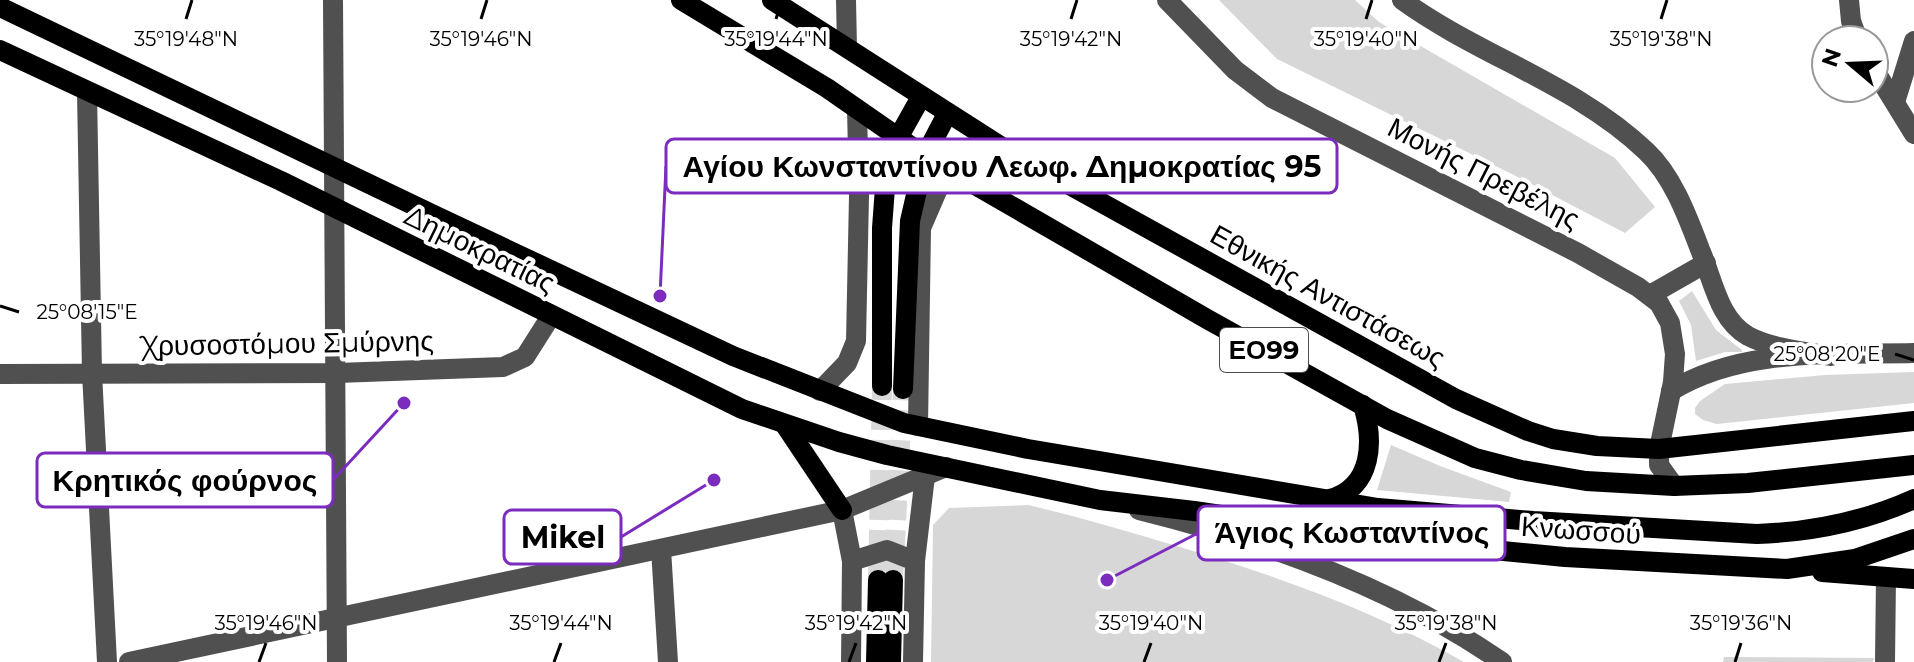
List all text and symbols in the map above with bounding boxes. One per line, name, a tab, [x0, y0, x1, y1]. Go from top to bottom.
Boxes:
north arrow	[1810, 24, 1890, 104]
text: 35°19'48"N	[134, 27, 238, 51]
text: 35°19'46"N	[429, 27, 533, 51]
text: 35°19'44"N	[724, 27, 828, 51]
text: 35°19'42"N	[1020, 27, 1122, 51]
text: 35°19'40"N	[1314, 27, 1418, 51]
text: 35°19'38"N	[1609, 27, 1713, 51]
text: N	[1816, 45, 1847, 70]
street label: Μονής Πρεβέλης	[1382, 110, 1586, 236]
callout: Αγίου Κωνσταντίνου Λεωφ. Δημοκρατίας 95	[666, 139, 1337, 193]
text: Αγίου Κωνσταντίνου Λεωφ. Δημοκρατίας 95	[683, 148, 1322, 185]
street label: Δημοκρατίας	[399, 198, 561, 300]
street label: Εθνικής Αντιστάσεως	[1204, 217, 1452, 375]
text: 25°08'15"E	[36, 300, 138, 324]
street label: Χρυσοστόμου Σμύρνης	[138, 323, 434, 363]
road number: ΕΟ99	[1220, 328, 1308, 372]
text: 25°08'20"E	[1774, 342, 1880, 366]
callout: Κρητικός φούρνος	[37, 453, 333, 507]
text: Κρητικός φούρνος	[53, 462, 317, 499]
callout: Άγιος Κωσταντίνος	[1198, 506, 1505, 560]
street label: Κνωσσού	[1520, 509, 1642, 551]
callout: Mikel	[504, 510, 621, 564]
text: Άγιος Κωσταντίνος	[1215, 514, 1489, 551]
text: Mikel	[521, 519, 605, 556]
text: 35°19'46"N	[214, 611, 318, 635]
text: 35°19'44"N	[509, 611, 613, 635]
text: 35°19'42"N	[805, 611, 907, 635]
text: 35°19'40"N	[1099, 611, 1203, 635]
text: 35°19'38"N	[1394, 611, 1498, 635]
text: 35°19'36"N	[1690, 611, 1792, 635]

